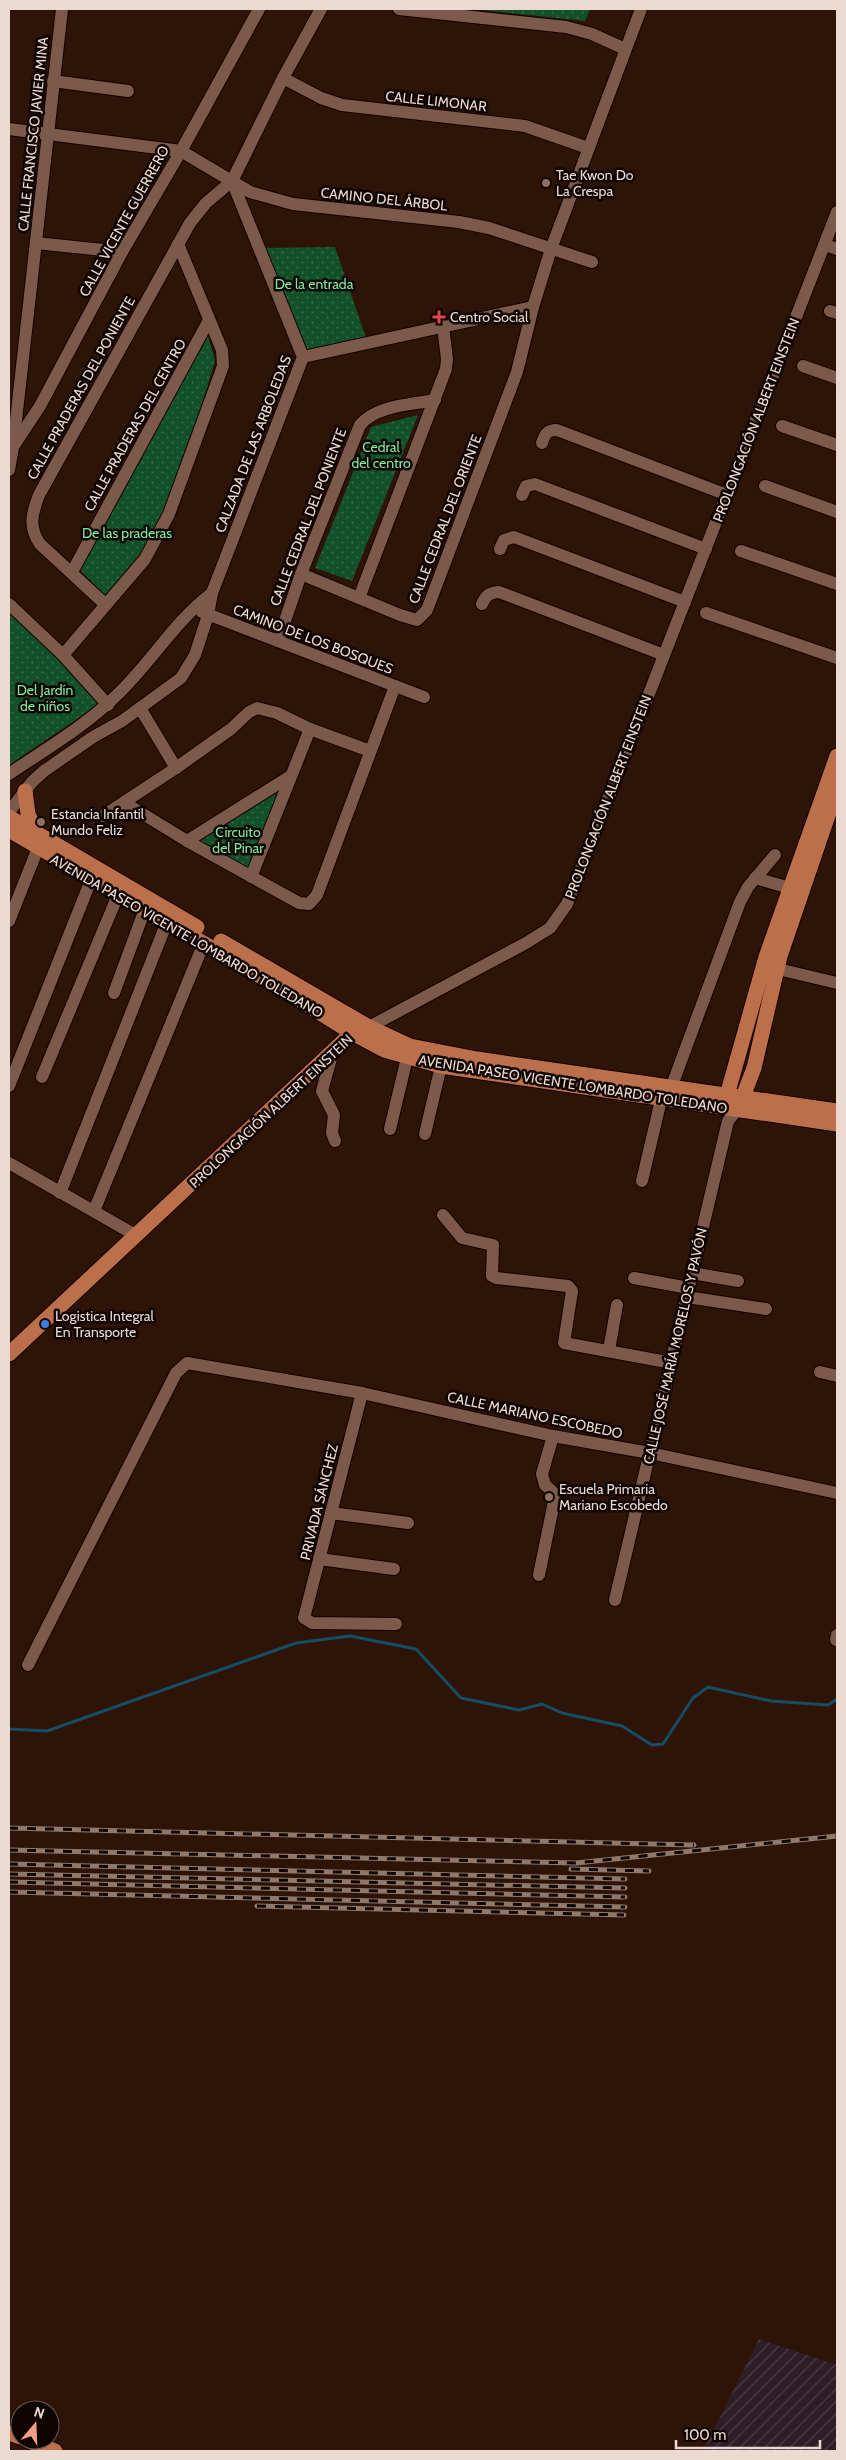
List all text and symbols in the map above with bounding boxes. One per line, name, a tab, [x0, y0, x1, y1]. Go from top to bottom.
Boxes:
street label: CALLE FRANCISCO JAVIER MINA	[14, 35, 52, 232]
street label: CALLE LIMONAR	[384, 87, 488, 115]
street label: CALLE VICENTE GUERRERO	[75, 142, 173, 300]
place label: Tae Kwon Do La Crespa	[556, 166, 634, 200]
marker: Tae Kwon Do La Crespa	[540, 177, 552, 189]
street label: CAMINO DEL ÁRBOL	[320, 183, 448, 215]
park label: De la entrada	[275, 275, 354, 293]
street label: CALLE PRADERAS DEL PONIENTE	[23, 293, 139, 483]
place label: Centro Social	[450, 308, 529, 326]
marker: Centro Social	[432, 310, 446, 324]
street label: PROLONGACIÓN ALBERT EINSTEIN	[709, 315, 803, 525]
street label: CALLE PRADERAS DEL CENTRO	[80, 335, 190, 514]
street label: CALZADA DE LAS ARBOLEDAS	[211, 353, 295, 535]
street label: CALLE CEDRAL DEL PONIENTE	[266, 425, 350, 609]
street label: CALLE CEDRAL DEL ORIENTE	[404, 432, 486, 606]
park label: Cedral del centro	[351, 438, 411, 472]
park label: De las praderas	[82, 524, 172, 542]
street label: CAMINO DE LOS BOSQUES	[230, 600, 396, 678]
park label: Del Jardín de niños	[17, 681, 74, 715]
street label: PROLONGACIÓN ALBERT EINSTEIN	[561, 692, 655, 902]
place label: Estancia Infantil Mundo Feliz	[51, 805, 145, 839]
marker: Estancia Infantil Mundo Feliz	[35, 816, 47, 828]
park label: Circuito del Pinar	[212, 823, 264, 857]
street label: AVENIDA PASEO VICENTE LOMBARDO TOLEDANO	[47, 850, 327, 1022]
street label: PROLONGACIÓN ALBERT EINSTEIN	[185, 1030, 357, 1192]
street label: AVENIDA PASEO VICENTE LOMBARDO TOLEDANO	[417, 1051, 729, 1117]
street label: CALLE JOSÉ MARÍA MORELOS Y PAVÓN	[639, 1226, 711, 1466]
place label: Logistica Integral En Transporte	[55, 1307, 154, 1341]
marker: Logistica Integral En Transporte	[39, 1318, 51, 1330]
street label: CALLE MARIANO ESCOBEDO	[446, 1388, 625, 1442]
street label: PRIVADA SÁNCHEZ	[296, 1442, 342, 1562]
place label: Escuela Primaria Mariano Escobedo	[559, 1480, 668, 1514]
marker: Escuela Primaria Mariano Escobedo	[543, 1491, 555, 1503]
north arrow	[10, 2400, 60, 2450]
text: N	[32, 2403, 47, 2423]
scale bar	[676, 2418, 820, 2450]
text: 100 m	[684, 2426, 726, 2444]

